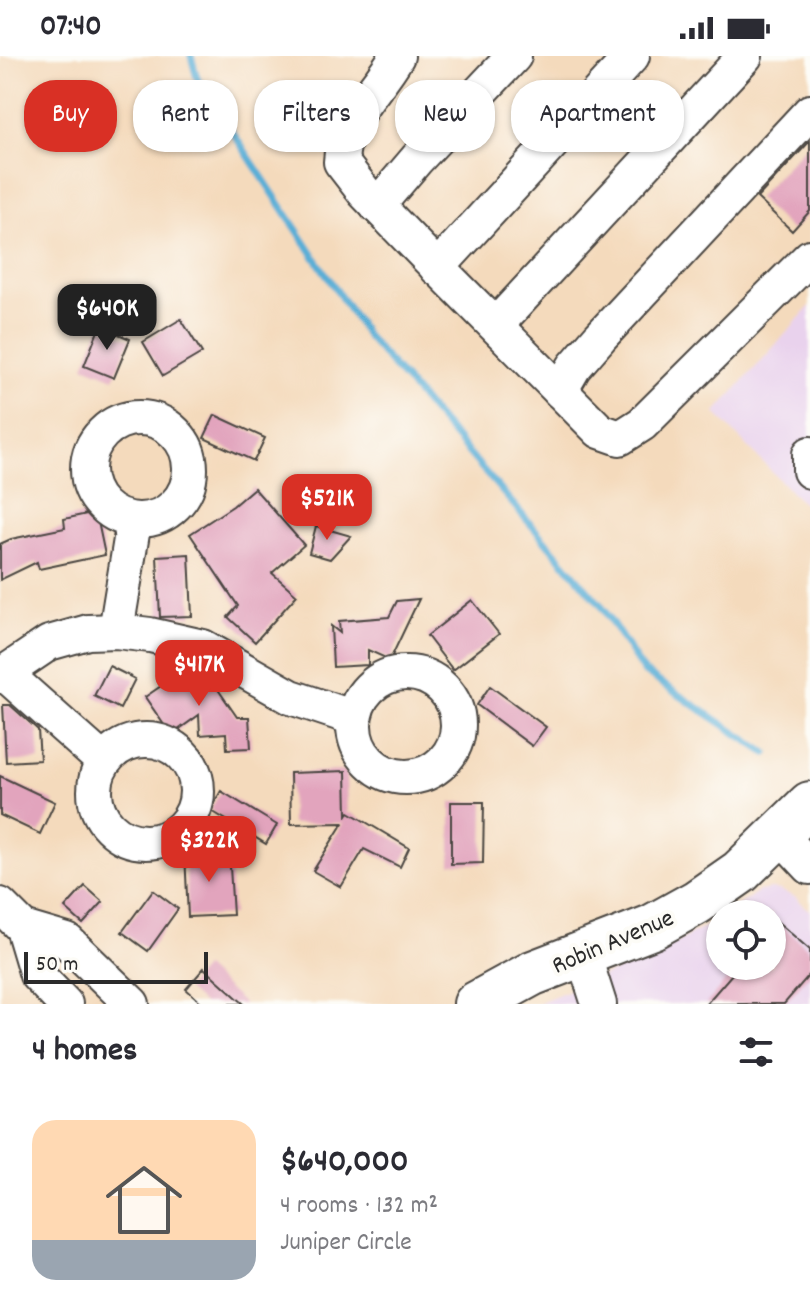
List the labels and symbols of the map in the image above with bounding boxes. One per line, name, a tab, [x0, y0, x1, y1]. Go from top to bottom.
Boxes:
pin: $640K	[51, 284, 163, 352]
pin: $521K	[271, 474, 383, 542]
pin: $417K	[143, 640, 255, 708]
pin: $322K	[153, 816, 265, 884]
street label: Robin Avenue	[547, 901, 680, 986]
scale bar	[24, 948, 208, 984]

